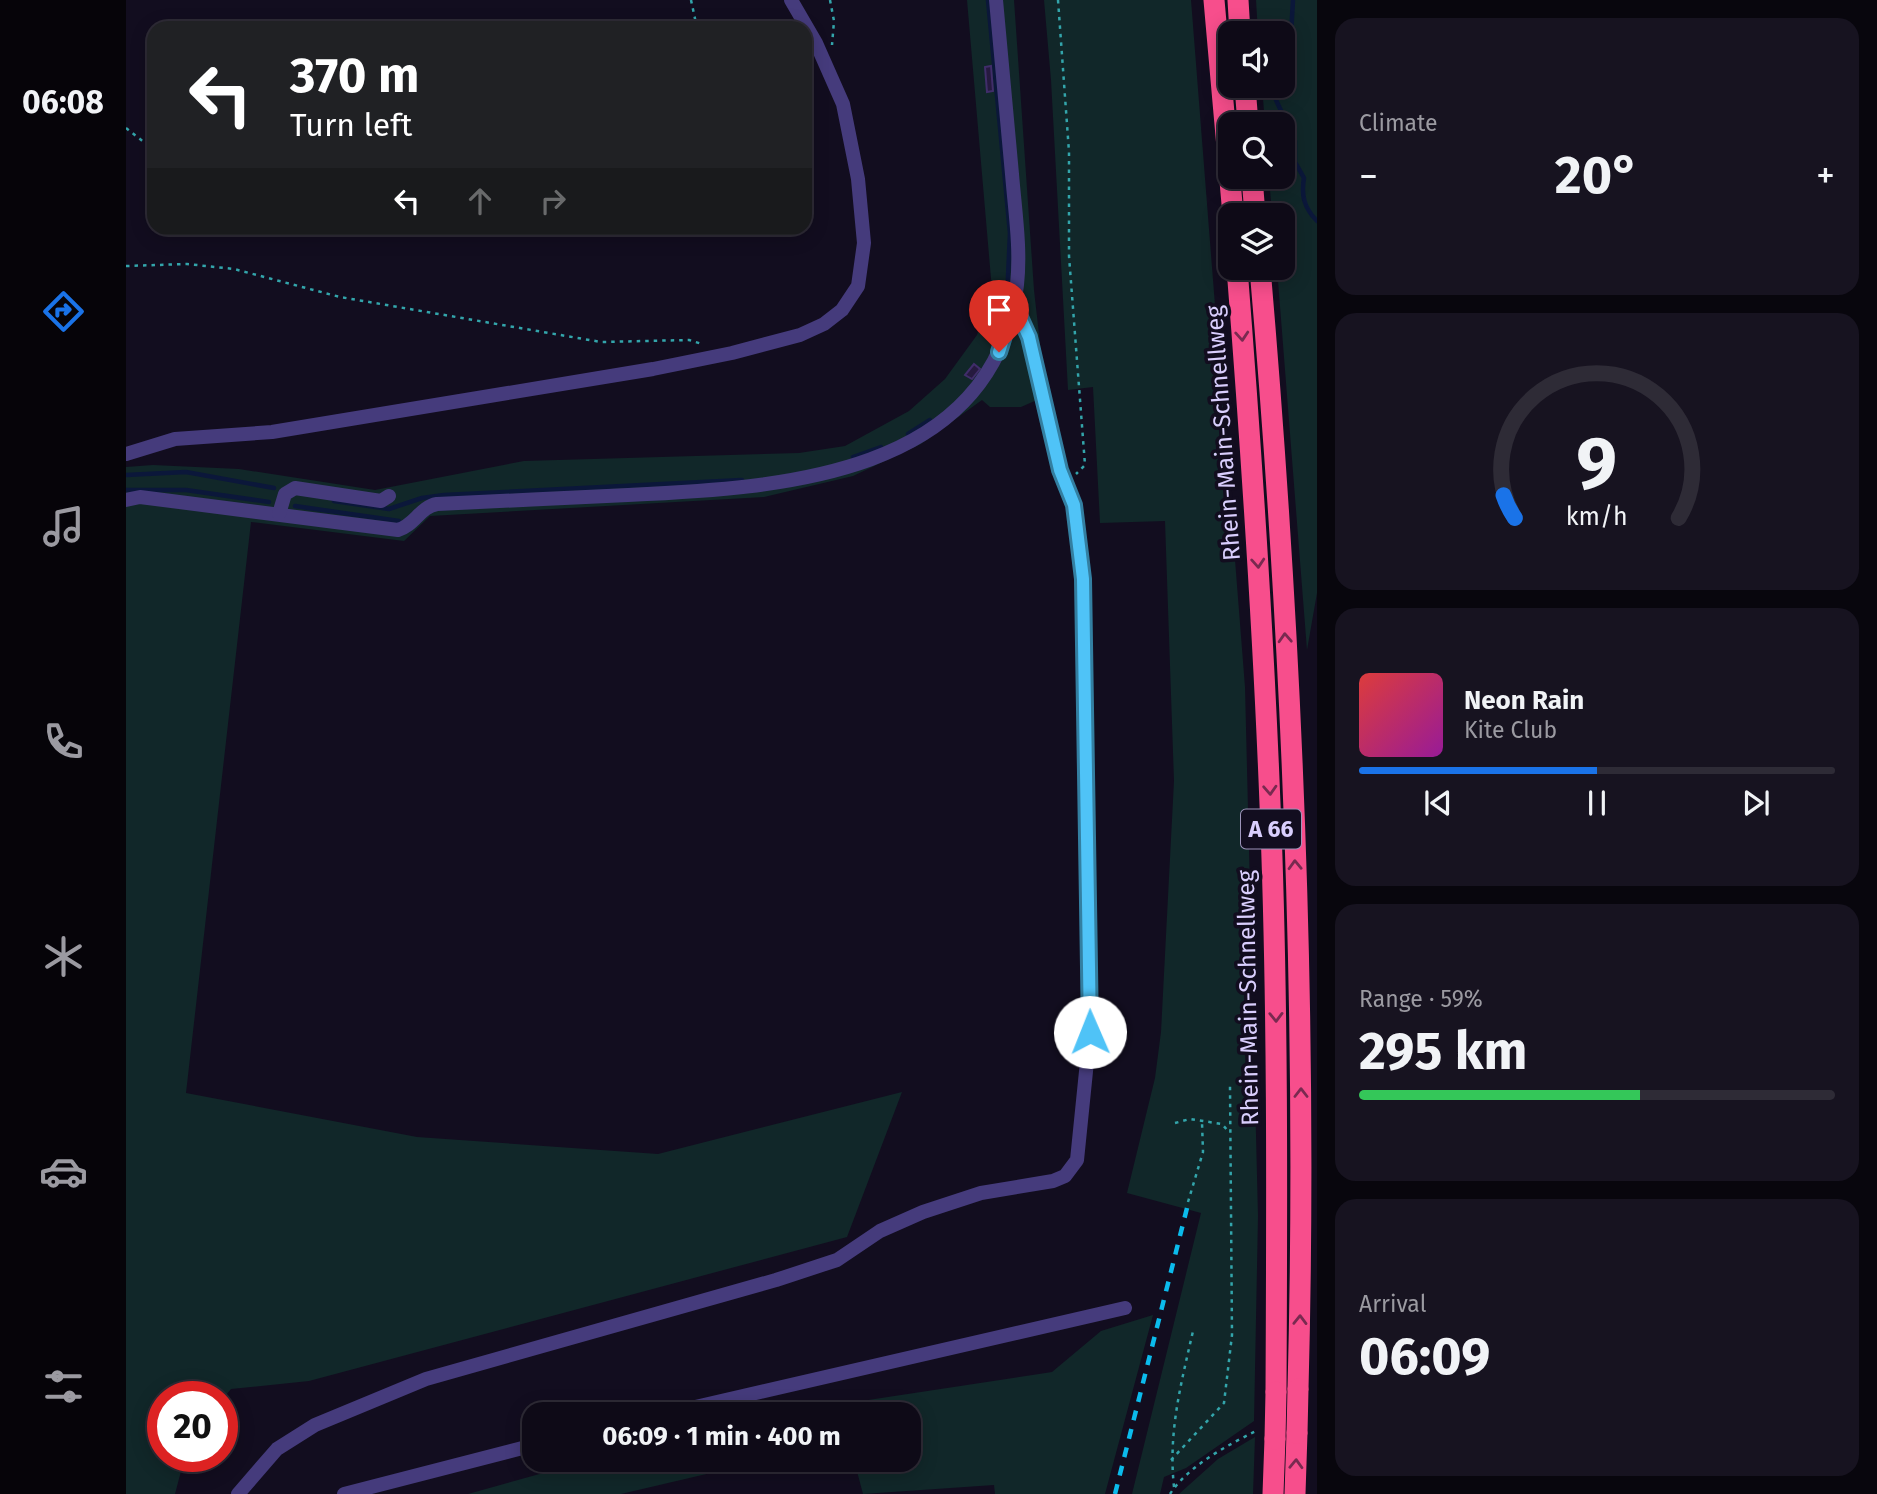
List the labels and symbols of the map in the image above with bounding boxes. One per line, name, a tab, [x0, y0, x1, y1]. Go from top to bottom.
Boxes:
pin	[969, 280, 1029, 352]
street label: Rhein-Main-Schnellweg	[1200, 304, 1246, 562]
one-way arrow	[1234, 331, 1249, 342]
one-way arrow	[1251, 557, 1266, 568]
one-way arrow	[1278, 632, 1293, 643]
one-way arrow	[1262, 785, 1277, 796]
road number: A 66	[1241, 810, 1301, 848]
one-way arrow	[1287, 860, 1302, 871]
street label: Rhein-Main-Schnellweg	[1232, 869, 1264, 1126]
position arrow	[1053, 995, 1127, 1069]
one-way arrow	[1268, 1012, 1283, 1023]
one-way arrow	[1293, 1087, 1309, 1098]
one-way arrow	[1292, 1315, 1308, 1325]
speed limit sign: 20	[147, 1381, 238, 1472]
one-way arrow	[1289, 1458, 1304, 1469]

